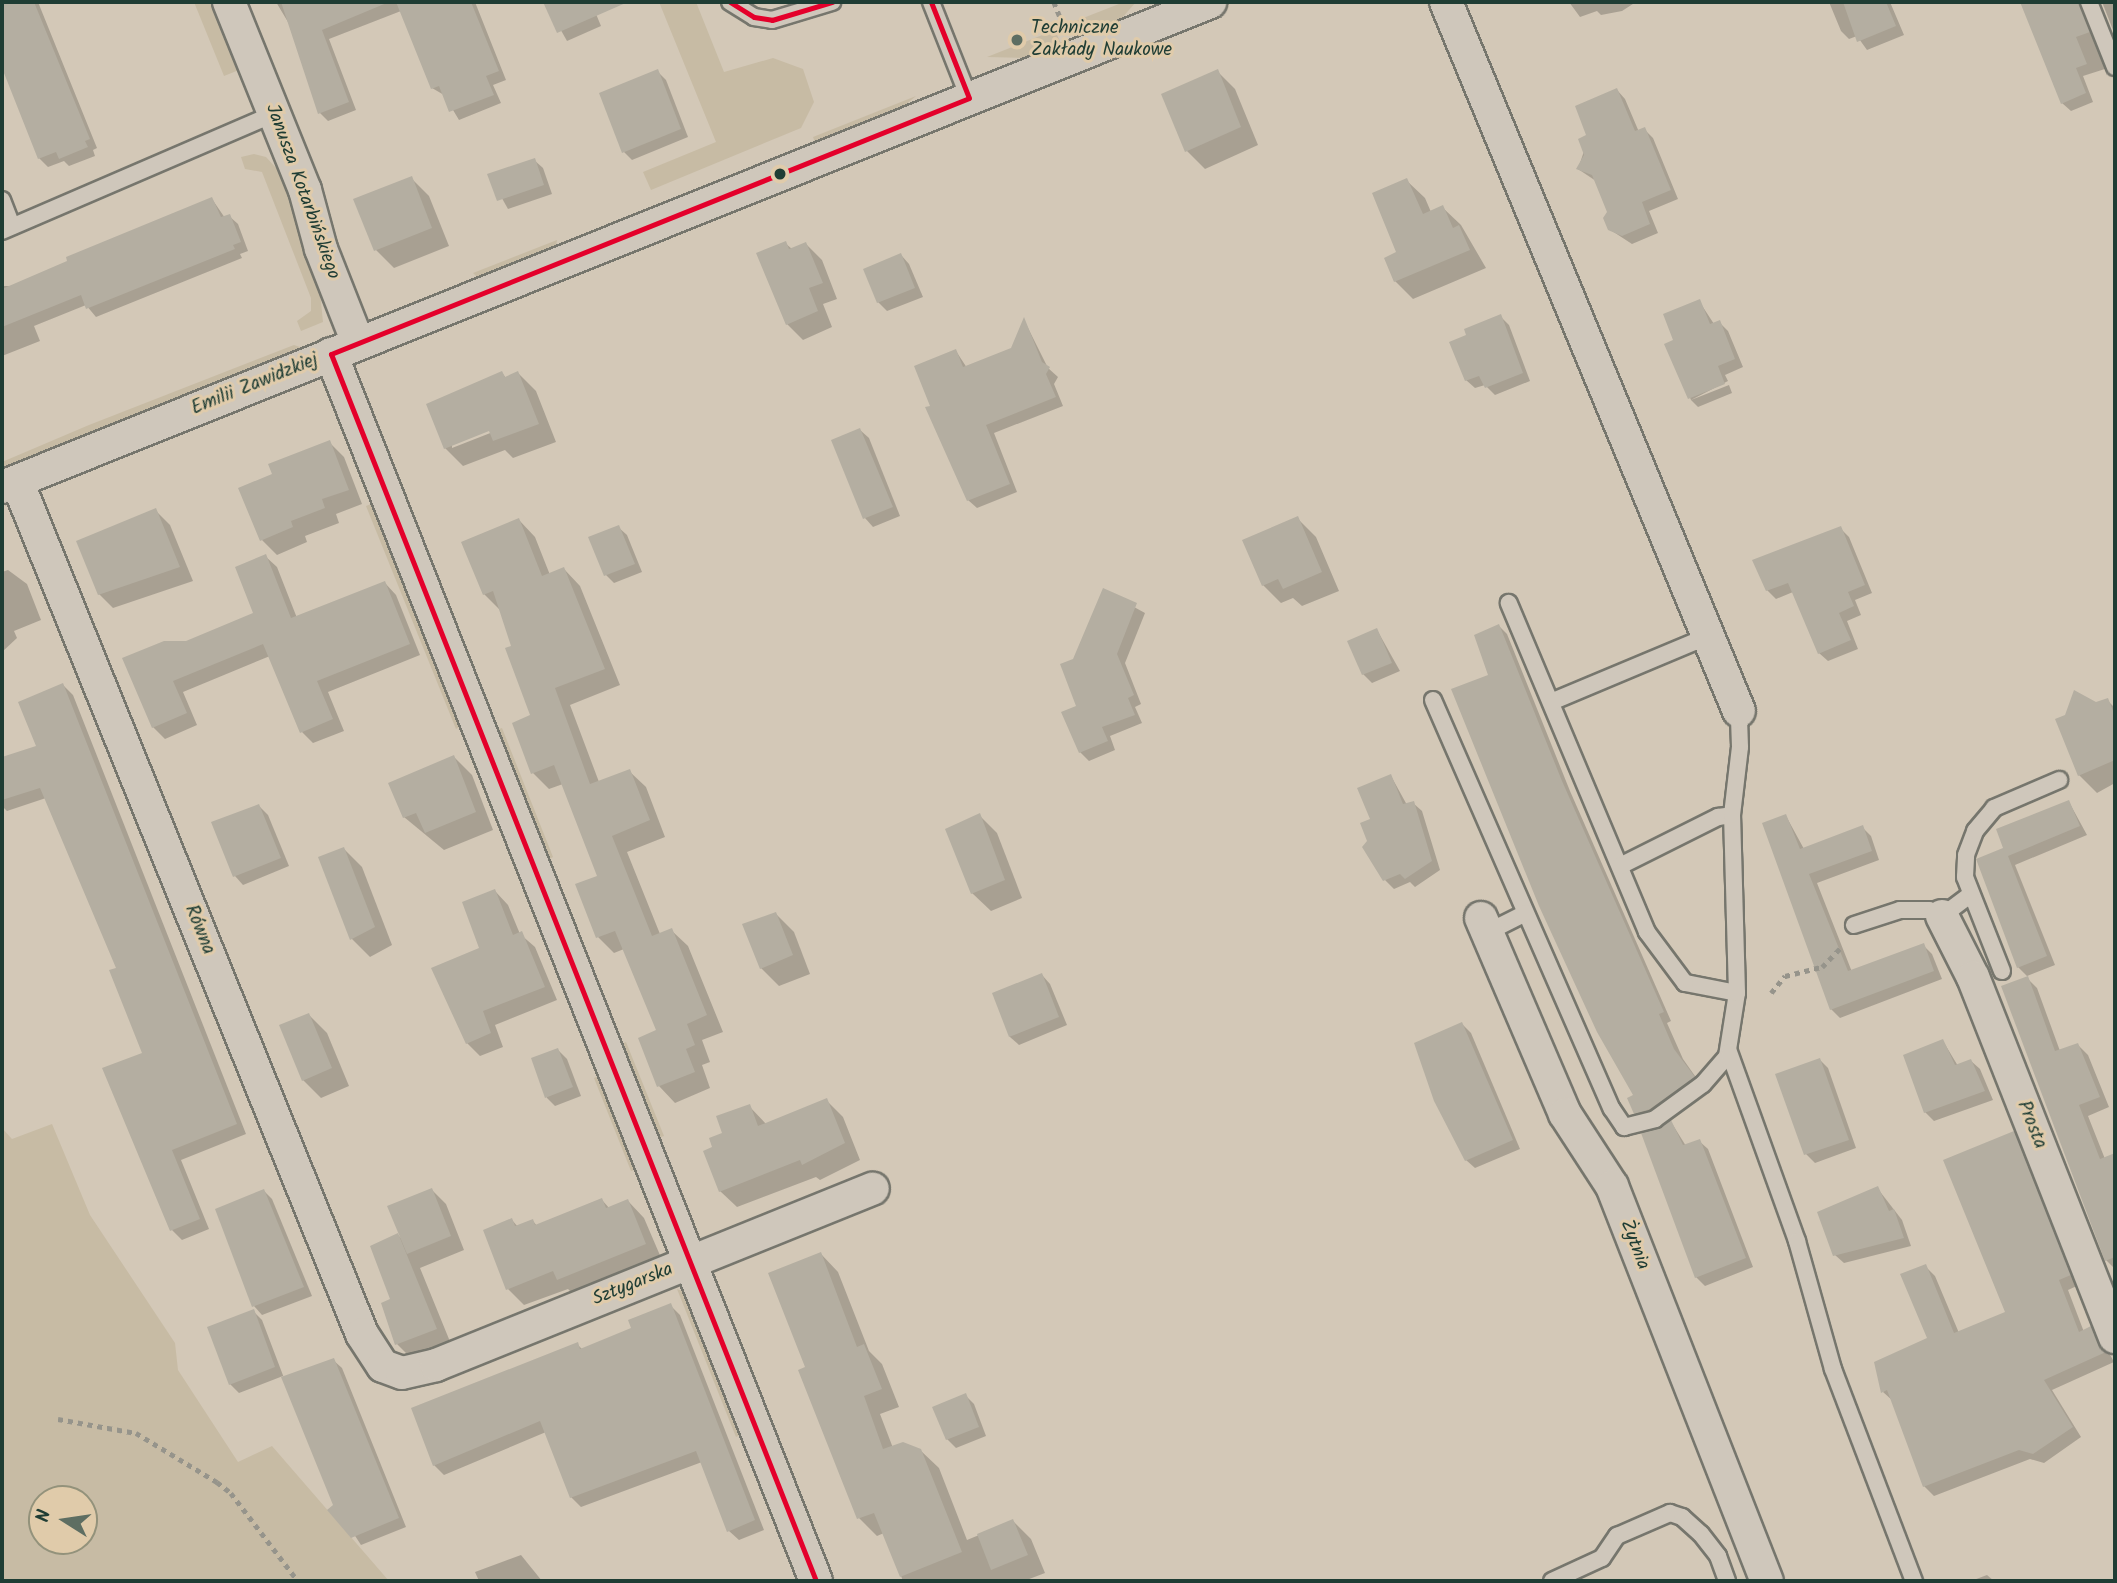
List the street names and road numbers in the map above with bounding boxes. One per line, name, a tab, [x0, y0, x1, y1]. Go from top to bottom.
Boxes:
street label: Janusza Kotarbińskiego	[260, 101, 344, 283]
street label: Emilii Zawidzkiej	[188, 349, 322, 421]
street label: Równa	[179, 902, 219, 958]
street label: Prosta	[2011, 1098, 2051, 1152]
street label: Żytnia	[1614, 1217, 1654, 1273]
street label: Sztygarska	[589, 1259, 677, 1311]

